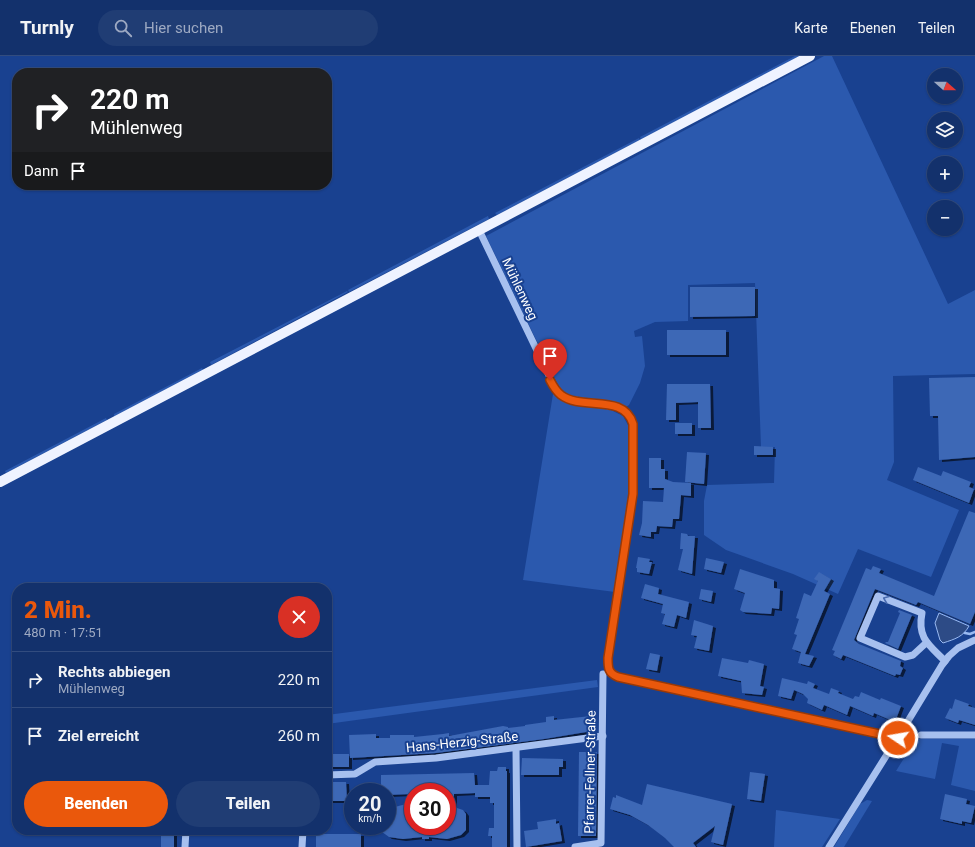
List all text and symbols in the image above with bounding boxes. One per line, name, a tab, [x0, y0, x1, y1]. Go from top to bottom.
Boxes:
search box	[98, 10, 378, 46]
text: Turnly	[20, 16, 74, 39]
icon: search	[112, 17, 134, 39]
text: Hier suchen	[144, 19, 223, 37]
text: Karte	[794, 20, 828, 36]
text: Ebenen	[850, 20, 896, 36]
text: Teilen	[918, 20, 955, 36]
north arrow	[927, 68, 963, 104]
map controls	[927, 68, 963, 236]
text: 220 m	[90, 83, 169, 116]
icon: right	[24, 84, 76, 136]
button: layers	[927, 112, 963, 148]
text: Mühlenweg	[90, 117, 183, 138]
button: +	[927, 156, 963, 192]
icon: arrive	[67, 160, 89, 182]
text: Dann	[24, 162, 59, 180]
button: −	[927, 200, 963, 236]
street label: Mühlenweg	[499, 256, 541, 322]
pin	[533, 339, 567, 380]
icon: arrive	[539, 345, 561, 367]
one-way arrow	[882, 595, 889, 603]
text: 2 Min.	[24, 596, 92, 624]
button: close	[278, 596, 320, 638]
text: 480 m · 17:51	[24, 625, 103, 640]
text: Rechts abbiegen	[58, 663, 171, 681]
icon: right	[24, 669, 46, 691]
text: 220 m	[278, 671, 320, 689]
text: Mühlenweg	[58, 681, 125, 696]
street label: Pfarrer-Fellner-Straße	[581, 710, 599, 834]
position arrow	[877, 717, 919, 759]
icon: arrive	[24, 725, 46, 747]
text: Ziel erreicht	[58, 727, 139, 745]
text: 260 m	[278, 727, 320, 745]
street label: Hans-Herzig-Straße	[405, 729, 519, 755]
button: Beenden	[24, 781, 168, 827]
button: Teilen	[176, 781, 320, 827]
speed limit sign: 30	[404, 783, 456, 835]
text: 20	[359, 792, 381, 816]
text: km/h	[358, 813, 382, 824]

